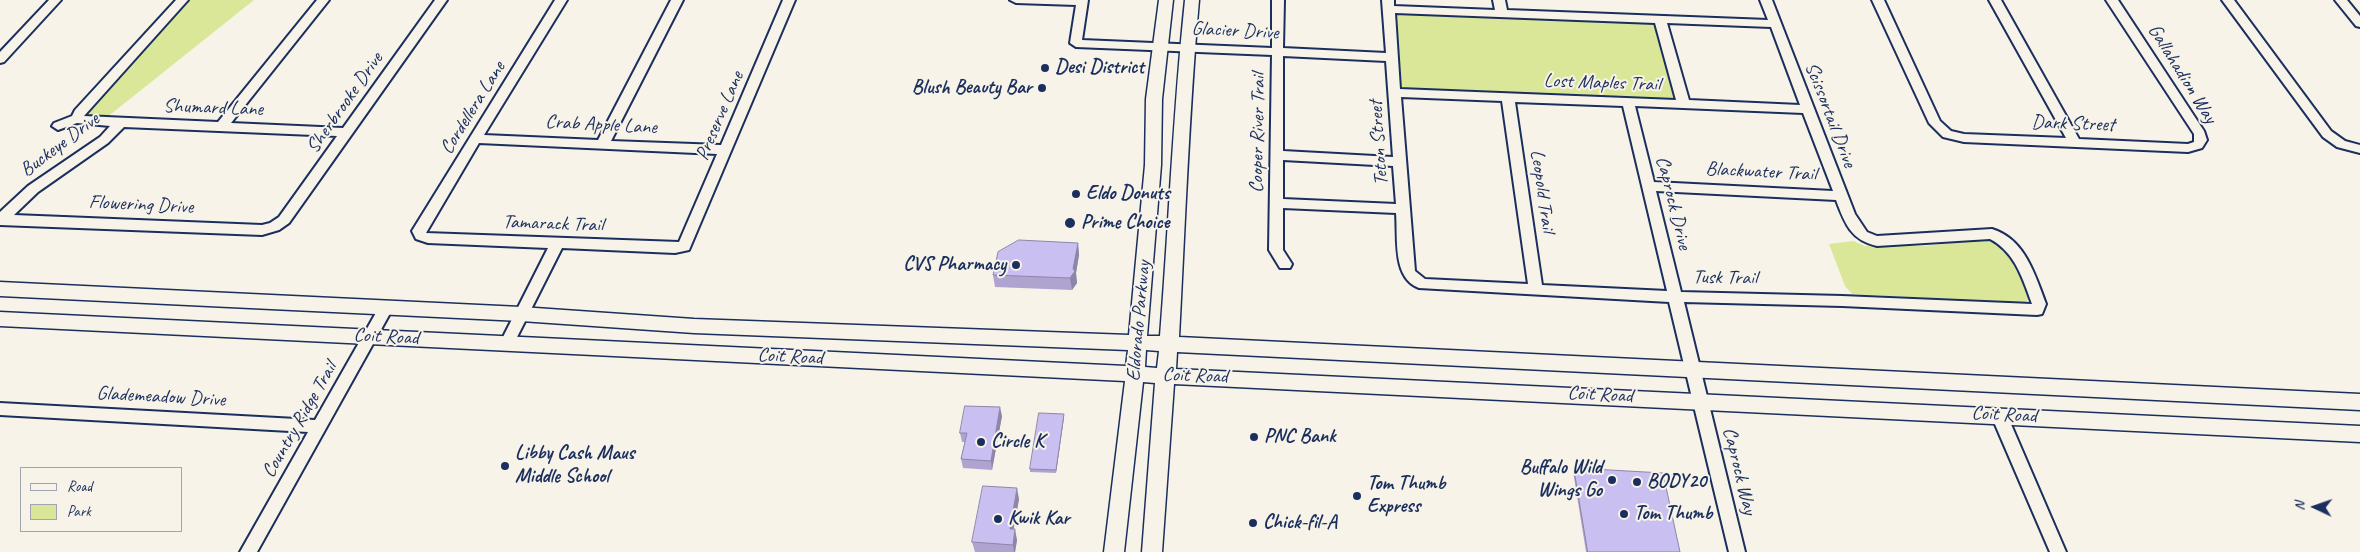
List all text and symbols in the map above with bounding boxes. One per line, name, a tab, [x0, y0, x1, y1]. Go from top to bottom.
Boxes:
street label: Glacier Drive	[1191, 17, 1279, 45]
street label: Gallahadion Way	[2142, 20, 2222, 128]
street label: Sherbrooke Drive	[301, 48, 389, 158]
place label: Desi District	[1055, 56, 1144, 80]
street label: Cordellera Lane	[435, 57, 511, 159]
street label: Scissortail Drive	[1799, 59, 1861, 171]
marker: Desi District	[1039, 62, 1051, 74]
street label: Preserve Lane	[691, 68, 749, 164]
street label: Lost Maples Trail	[1543, 69, 1661, 97]
street label: Cooper River Trail	[1245, 73, 1271, 193]
place label: Blush Beauty Bar	[912, 76, 1032, 100]
marker: Blush Beauty Bar	[1036, 82, 1048, 94]
street label: Shumard Lane	[163, 94, 263, 122]
street label: Teton Street	[1364, 100, 1394, 186]
street label: Buckeye Drive	[16, 107, 104, 183]
street label: Crab Apple Lane	[545, 110, 657, 140]
street label: Dark Street	[2031, 111, 2115, 137]
street label: Leopold Trail	[1524, 148, 1560, 234]
street label: Caprock Drive	[1650, 154, 1696, 252]
street label: Blackwater Trail	[1705, 157, 1817, 187]
place label: Eldo Donuts	[1086, 182, 1170, 206]
marker: Eldo Donuts	[1070, 188, 1082, 200]
street label: Flowering Drive	[88, 190, 194, 220]
street label: Tamarack Trail	[502, 210, 604, 238]
place label: Prime Choice	[1081, 211, 1169, 235]
marker: Prime Choice	[1063, 216, 1077, 230]
place label: CVS Pharmacy	[903, 253, 1006, 277]
marker: CVS Pharmacy	[1010, 259, 1022, 271]
street label: Eldorado Parkway	[1122, 260, 1156, 382]
street label: Tusk Trail	[1693, 265, 1757, 291]
street label: Coit Road	[353, 323, 419, 351]
street label: Coit Road	[757, 343, 823, 371]
street label: Country Ridge Trail	[257, 358, 343, 482]
street label: Coit Road	[1162, 363, 1228, 389]
street label: Coit Road	[1567, 381, 1633, 409]
street label: Glademeadow Drive	[96, 382, 226, 412]
street label: Coit Road	[1971, 401, 2037, 429]
place label: PNC Bank	[1264, 425, 1336, 449]
street label: Caprock Way	[1717, 425, 1761, 517]
place label: Circle K	[991, 430, 1044, 454]
marker: PNC Bank	[1248, 431, 1260, 443]
marker: Circle K	[975, 436, 987, 448]
place label: Libby Cash Maus Middle School	[515, 442, 635, 489]
place label: Buffalo Wild Wings Go	[1520, 456, 1602, 503]
marker: Libby Cash Maus Middle School	[499, 460, 511, 472]
legend	[20, 467, 182, 532]
place label: BODY20	[1647, 470, 1706, 494]
place label: Tom Thumb Express	[1367, 472, 1445, 519]
marker: Buffalo Wild Wings Go	[1606, 474, 1618, 486]
marker: BODY20	[1631, 476, 1643, 488]
text: Road	[67, 477, 92, 496]
north arrow	[2290, 482, 2340, 532]
marker: Tom Thumb Express	[1351, 490, 1363, 502]
text: N	[2291, 501, 2308, 511]
text: Park	[67, 502, 91, 521]
place label: Tom Thumb	[1634, 502, 1712, 526]
place label: Kwik Kar	[1008, 507, 1070, 531]
marker: Tom Thumb	[1618, 508, 1630, 520]
place label: Chick-fil-A	[1263, 511, 1337, 535]
marker: Kwik Kar	[992, 513, 1004, 525]
marker: Chick-fil-A	[1247, 517, 1259, 529]

